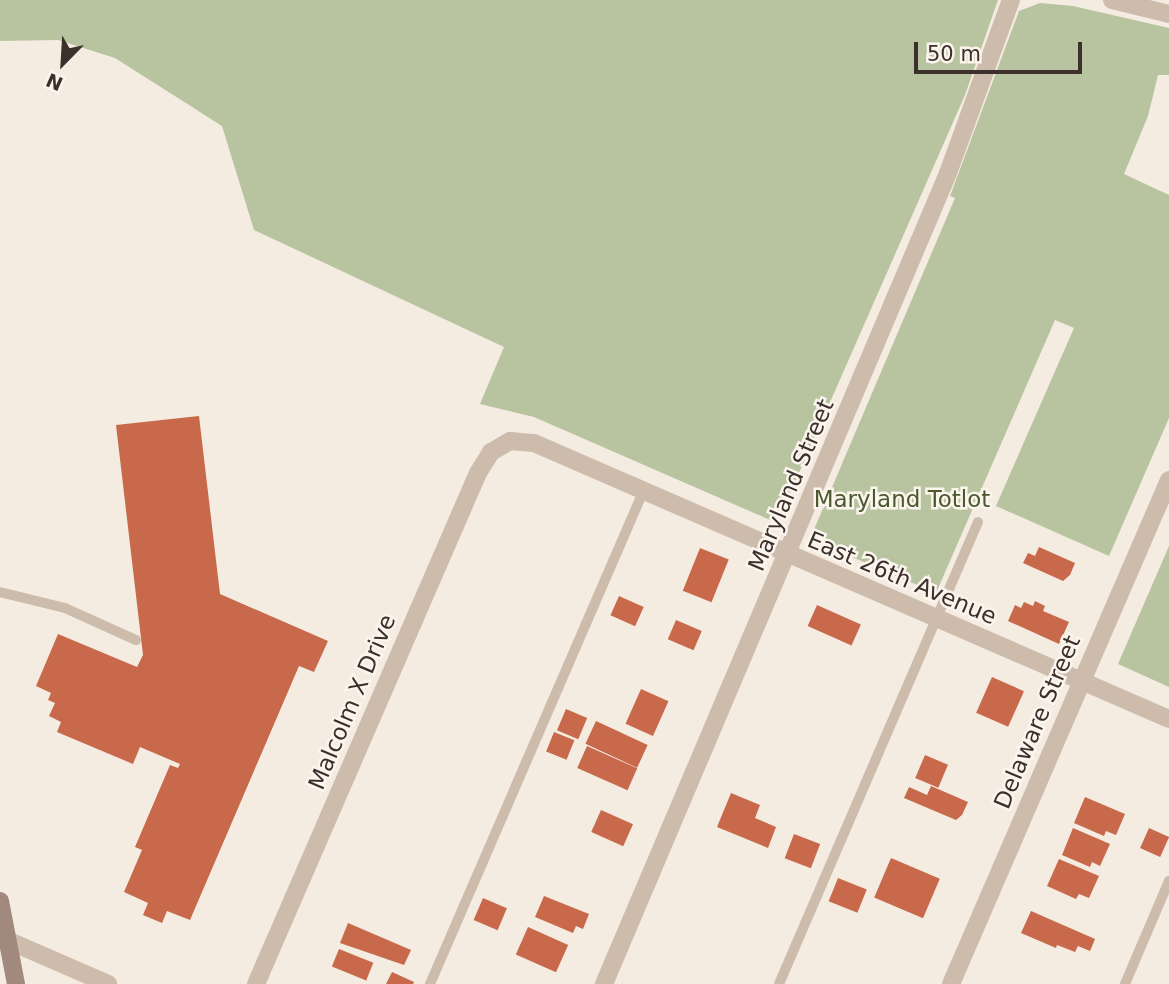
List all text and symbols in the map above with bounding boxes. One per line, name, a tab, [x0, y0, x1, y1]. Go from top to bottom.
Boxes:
north arrow	[28, 28, 98, 98]
scale bar	[917, 28, 1085, 72]
text: 50 m	[927, 42, 981, 66]
text: N	[43, 69, 66, 95]
street label: Maryland Street	[742, 395, 840, 575]
park label: Maryland Totlot	[814, 485, 990, 513]
street label: East 26th Avenue	[803, 526, 1001, 630]
street label: Malcolm X Drive	[303, 610, 401, 794]
street label: Delaware Street	[988, 631, 1086, 813]

